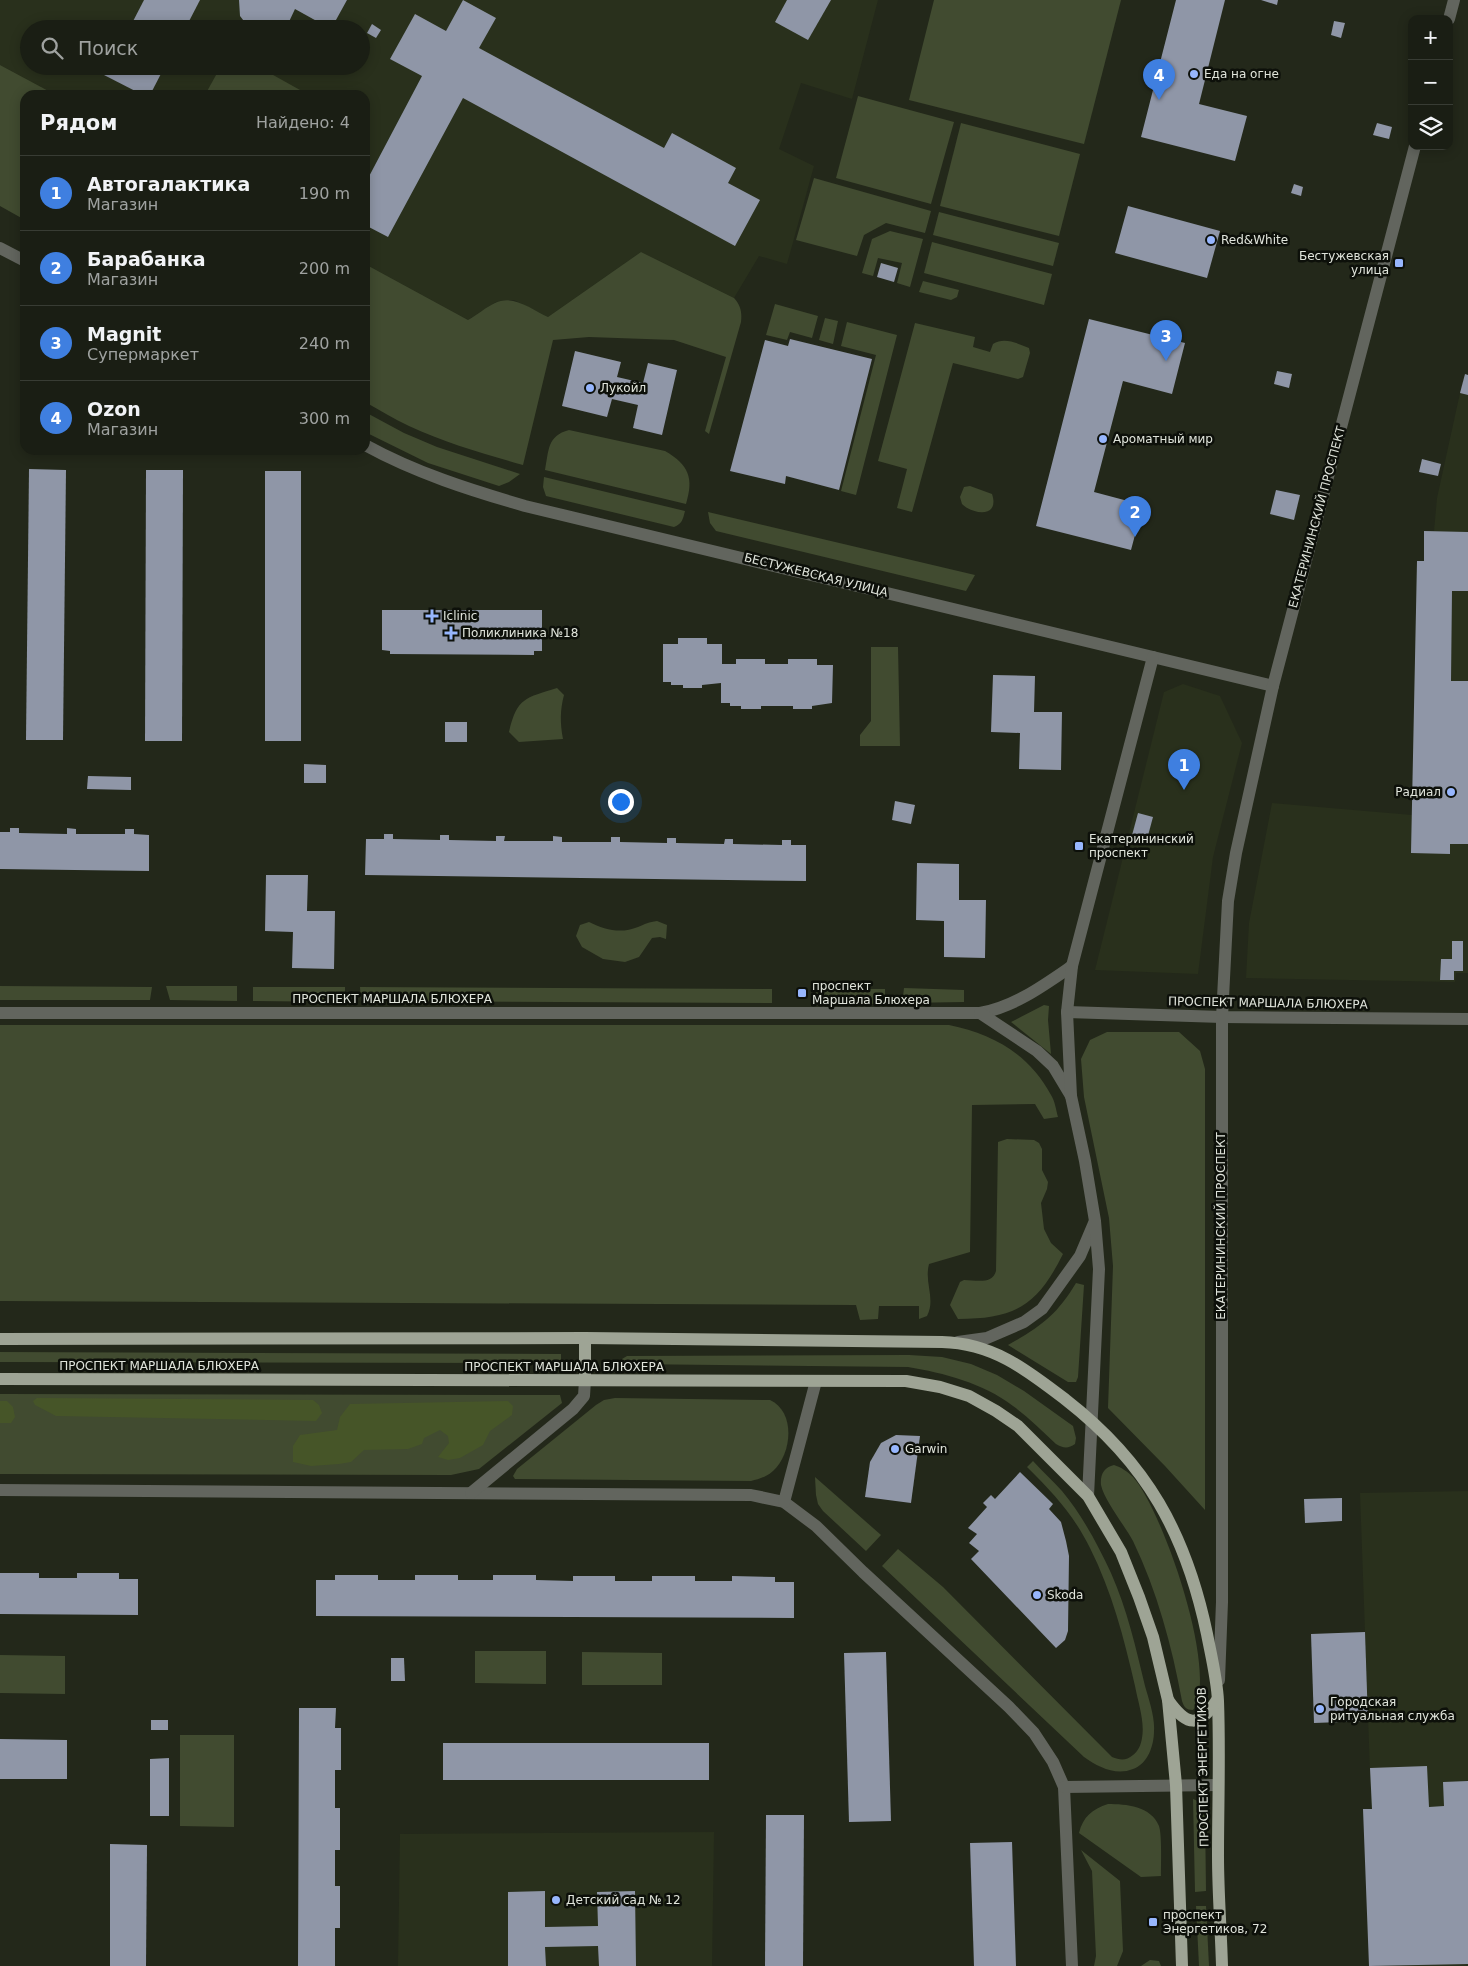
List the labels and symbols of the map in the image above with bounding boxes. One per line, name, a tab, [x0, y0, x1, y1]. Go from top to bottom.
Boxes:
pin: 4	[1143, 59, 1175, 100]
place label: Еда на огне	[1204, 67, 1279, 81]
marker: Еда на огне	[1188, 68, 1200, 80]
place label: Red&White	[1221, 233, 1288, 247]
marker: Red&White	[1205, 234, 1217, 246]
place label: Бестужевская улица	[1299, 249, 1389, 277]
marker: Бестужевская улица	[1393, 257, 1405, 269]
pin: 3	[1150, 320, 1182, 361]
place label: Лукойл	[600, 381, 646, 395]
marker: Лукойл	[584, 382, 596, 394]
street label: ЕКАТЕРИНИНСКИЙ ПРОСПЕКТ	[1285, 424, 1348, 609]
place label: Ароматный мир	[1113, 432, 1213, 446]
marker: Ароматный мир	[1097, 433, 1109, 445]
pin: 2	[1119, 496, 1151, 537]
street label: БЕСТУЖЕВСКАЯ УЛИЦА	[743, 550, 890, 600]
marker: Iclinic	[425, 609, 439, 623]
place label: Iclinic	[443, 609, 477, 623]
marker: Поликлиника №18	[444, 626, 458, 640]
place label: Поликлиника №18	[462, 626, 578, 640]
pin: 1	[1168, 749, 1200, 790]
place label: Радиал	[1395, 785, 1441, 799]
marker: Радиал	[1445, 786, 1457, 798]
your location	[608, 789, 634, 815]
place label: Екатерининский проспект	[1089, 832, 1194, 860]
marker: Екатерининский проспект	[1073, 840, 1085, 852]
place label: проспект Маршала Блюхера	[812, 979, 930, 1007]
marker: проспект Маршала Блюхера	[796, 987, 808, 999]
street label: ПРОСПЕКТ МАРШАЛА БЛЮХЕРА	[292, 992, 493, 1006]
street label: ПРОСПЕКТ МАРШАЛА БЛЮХЕРА	[1168, 994, 1369, 1012]
street label: ЕКАТЕРИНИНСКИЙ ПРОСПЕКТ	[1213, 1132, 1228, 1320]
street label: ПРОСПЕКТ МАРШАЛА БЛЮХЕРА	[59, 1359, 260, 1373]
street label: ПРОСПЕКТ МАРШАЛА БЛЮХЕРА	[464, 1360, 665, 1374]
place label: Garwin	[905, 1442, 947, 1456]
marker: Garwin	[889, 1443, 901, 1455]
place label: Skoda	[1047, 1588, 1083, 1602]
marker: Skoda	[1031, 1589, 1043, 1601]
street label: ПРОСПЕКТ ЭНЕРГЕТИКОВ	[1195, 1687, 1211, 1847]
place label: Городская ритуальная служба	[1330, 1695, 1455, 1723]
marker: Городская ритуальная служба	[1314, 1703, 1326, 1715]
place label: Детский сад № 12	[566, 1893, 681, 1907]
marker: Детский сад № 12	[550, 1894, 562, 1906]
place label: проспект Энергетиков, 72	[1163, 1908, 1267, 1936]
marker: проспект Энергетиков, 72	[1147, 1916, 1159, 1928]

